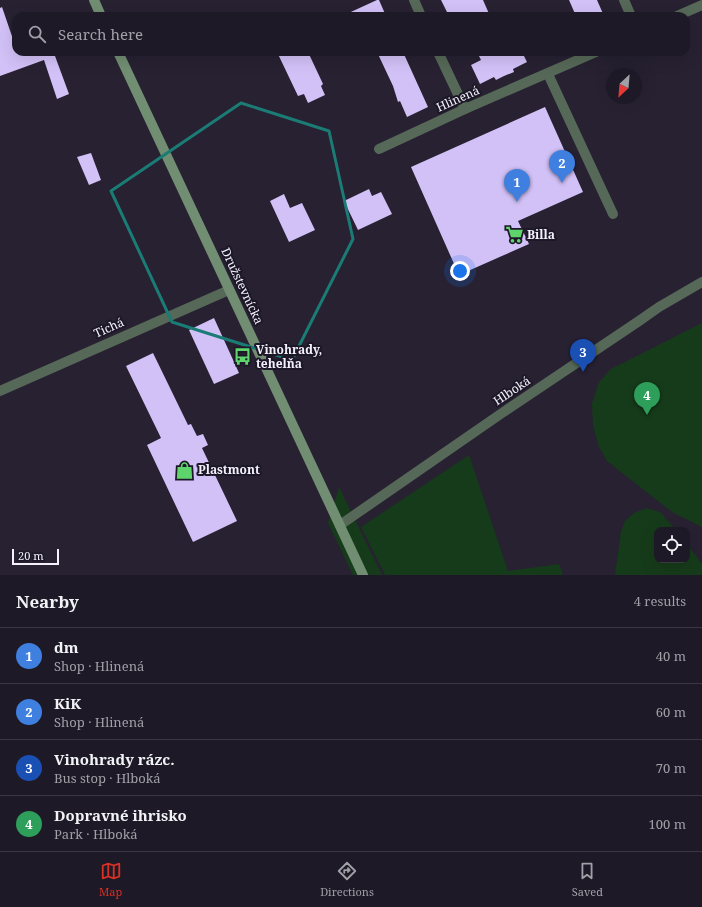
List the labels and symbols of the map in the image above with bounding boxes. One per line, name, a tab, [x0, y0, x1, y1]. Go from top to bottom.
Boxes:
north arrow	[606, 68, 642, 104]
street label: Hlinená	[433, 81, 482, 116]
pin: 2	[549, 150, 575, 183]
pin: 1	[504, 169, 530, 202]
supermarket icon: Billa	[504, 225, 524, 245]
place label: Billa	[527, 226, 555, 243]
street label: Družstevnícka	[217, 245, 268, 327]
your location	[450, 261, 470, 281]
street label: Tichá	[91, 313, 127, 342]
pin: 3	[570, 339, 596, 372]
place label: Vinohrady, tehelňa	[256, 341, 322, 372]
bus stop icon: Vinohrady, tehelňa	[233, 347, 253, 367]
street label: Hlboká	[490, 372, 534, 409]
pin: 4	[634, 382, 660, 415]
shop icon: Plastmont	[175, 460, 195, 480]
place label: Plastmont	[198, 461, 260, 478]
scale bar	[12, 547, 59, 566]

